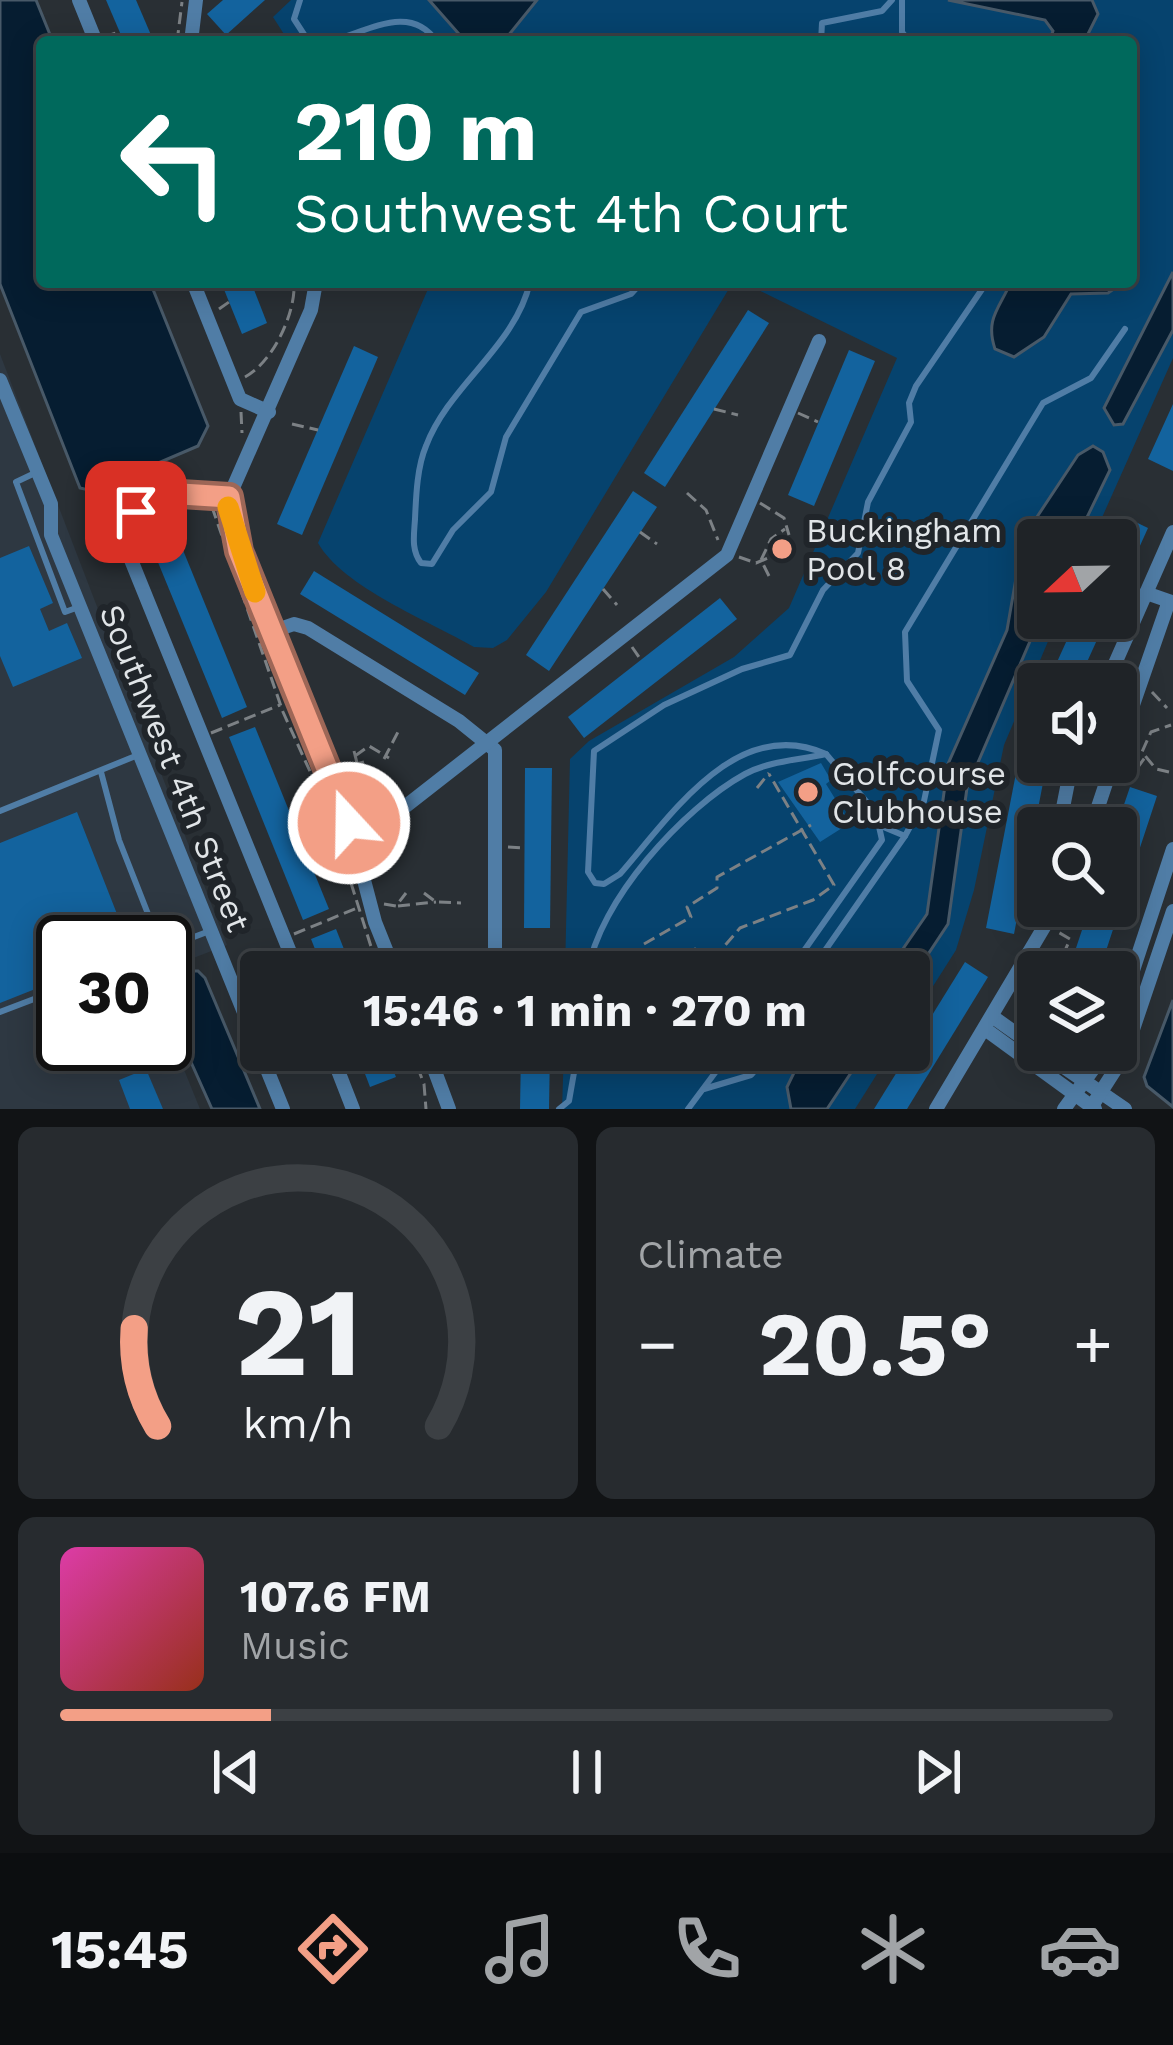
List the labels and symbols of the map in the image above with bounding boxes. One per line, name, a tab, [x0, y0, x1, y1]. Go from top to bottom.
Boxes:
pin	[85, 461, 187, 563]
place label: Buckingham Pool 8	[806, 511, 1002, 588]
north arrow	[1017, 519, 1137, 639]
marker: Buckingham Pool 8	[769, 536, 795, 562]
street label: Southwest 4th Street	[92, 599, 258, 937]
place label: Golfcourse Clubhouse	[832, 754, 1006, 831]
position arrow	[286, 760, 412, 886]
marker: Golfcourse Clubhouse	[795, 779, 821, 805]
speed limit sign: 30	[36, 915, 192, 1071]

